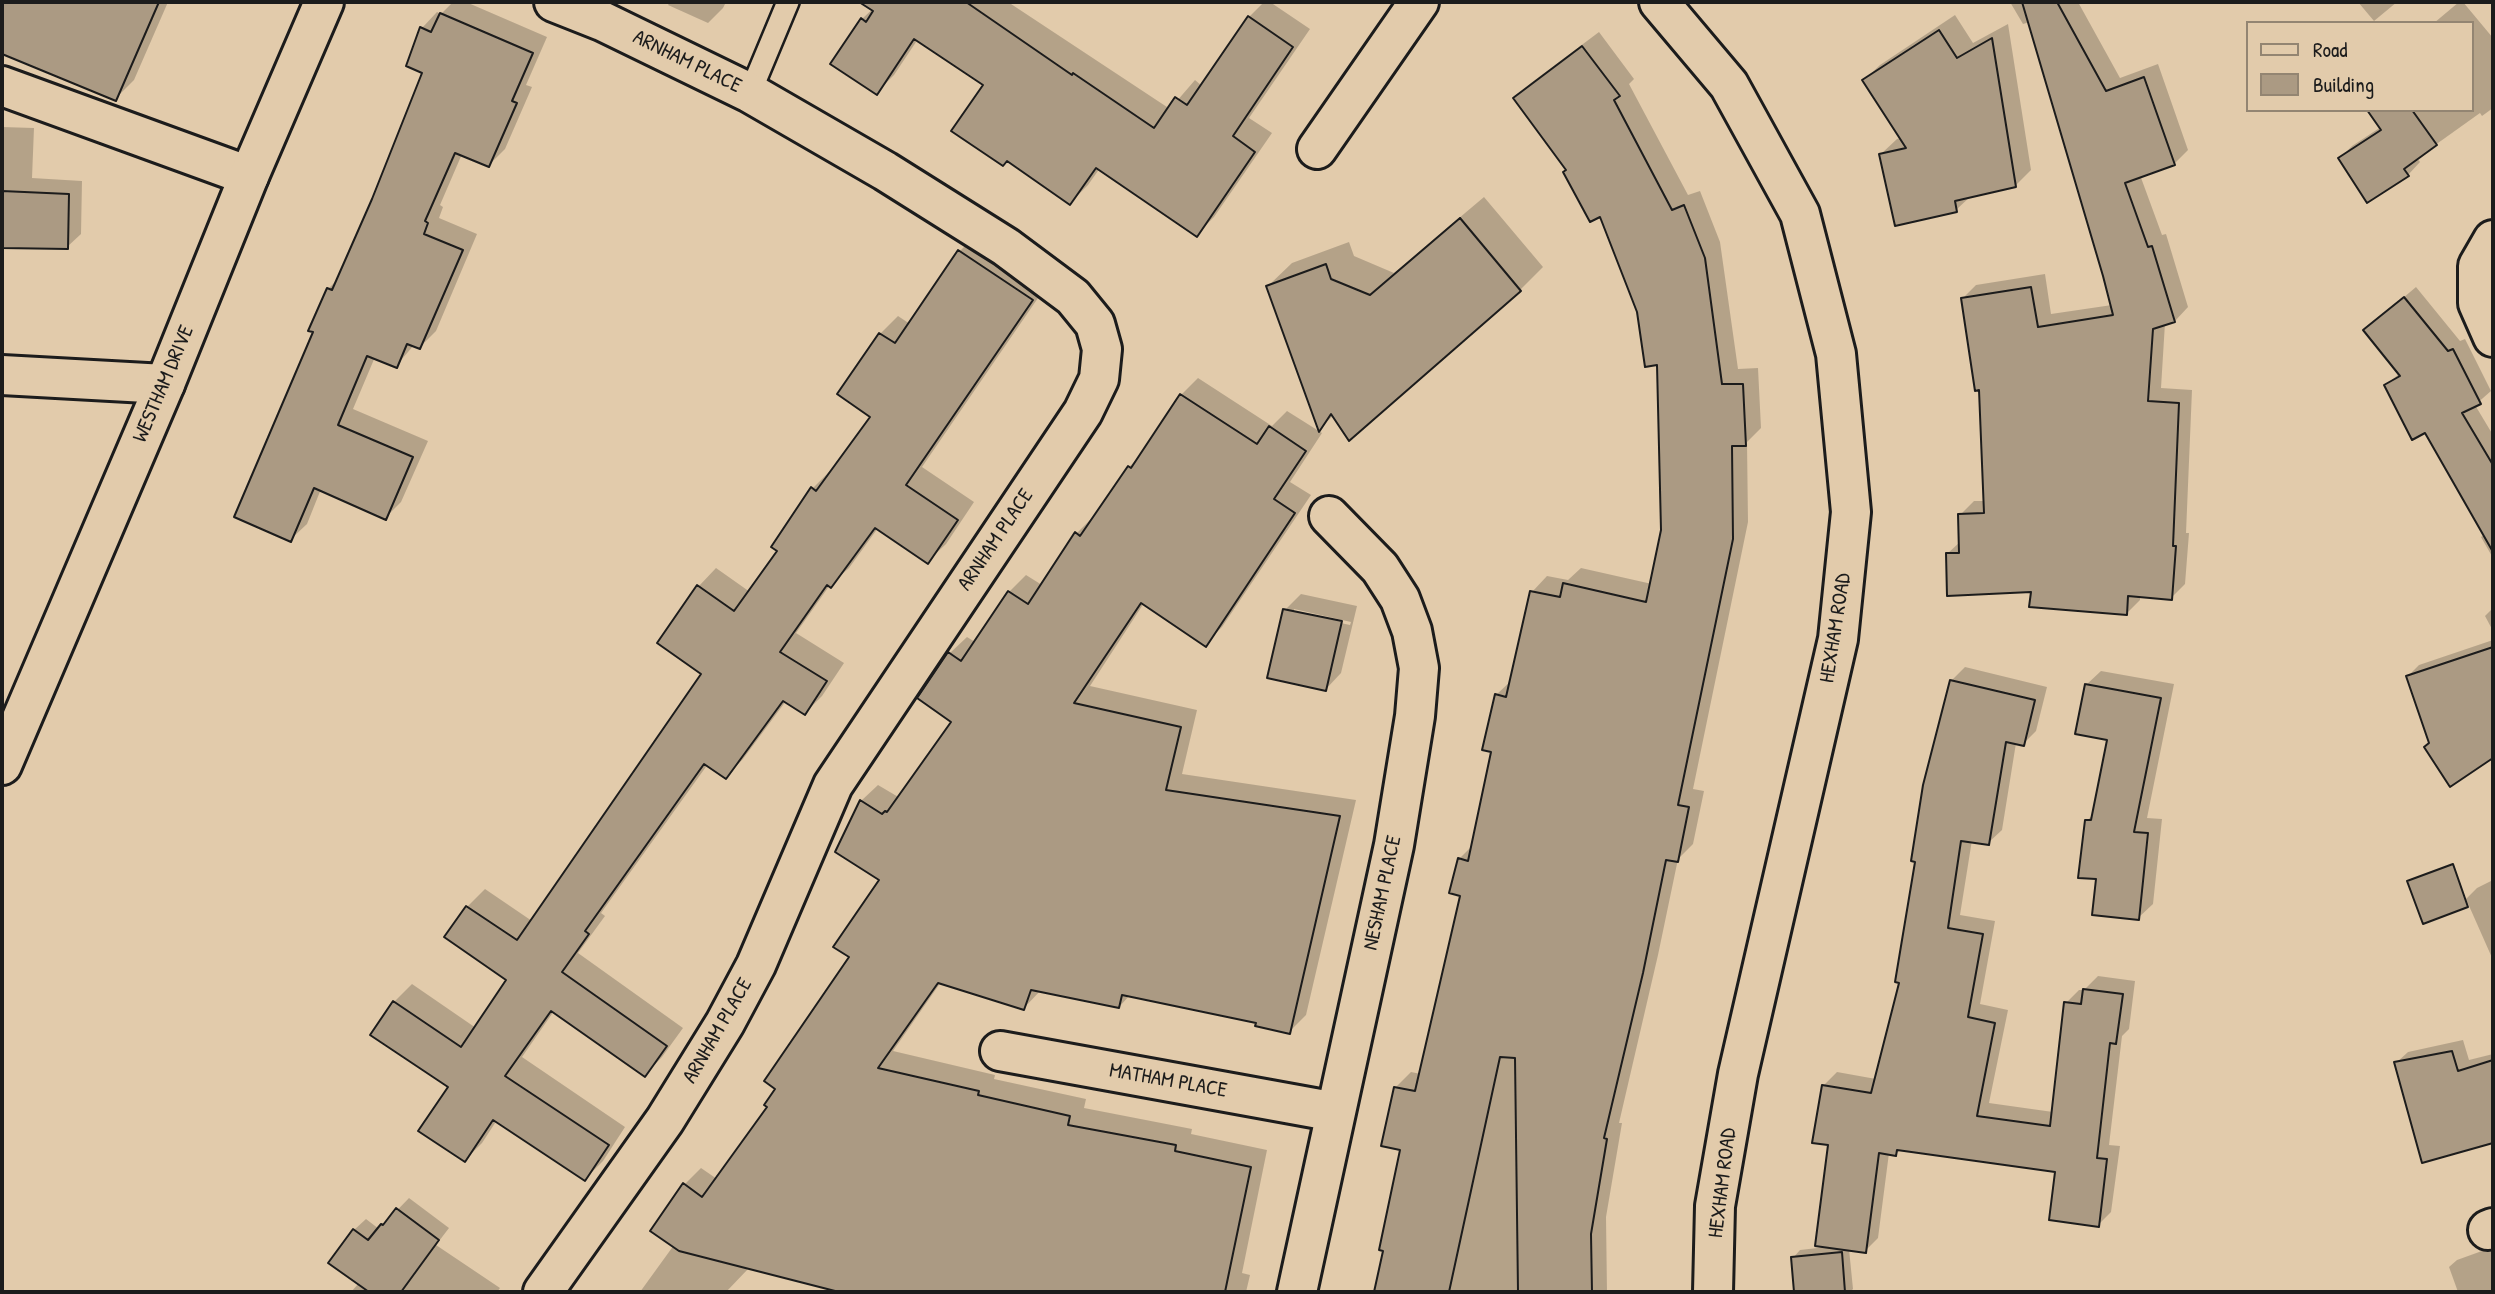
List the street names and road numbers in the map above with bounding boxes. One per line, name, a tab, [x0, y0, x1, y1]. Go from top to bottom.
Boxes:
street label: ARNHAM PLACE	[629, 25, 745, 99]
street label: WESTHAM DRIVE	[128, 322, 200, 446]
street label: ARNHAM PLACE	[953, 484, 1039, 596]
street label: HEXHAM ROAD	[1815, 571, 1857, 685]
street label: NESHAM PLACE	[1359, 833, 1407, 953]
street label: ARNHAM PLACE	[678, 974, 758, 1088]
street label: MATHAM PLACE	[1107, 1058, 1229, 1104]
street label: HEXHAM ROAD	[1704, 1127, 1742, 1239]

